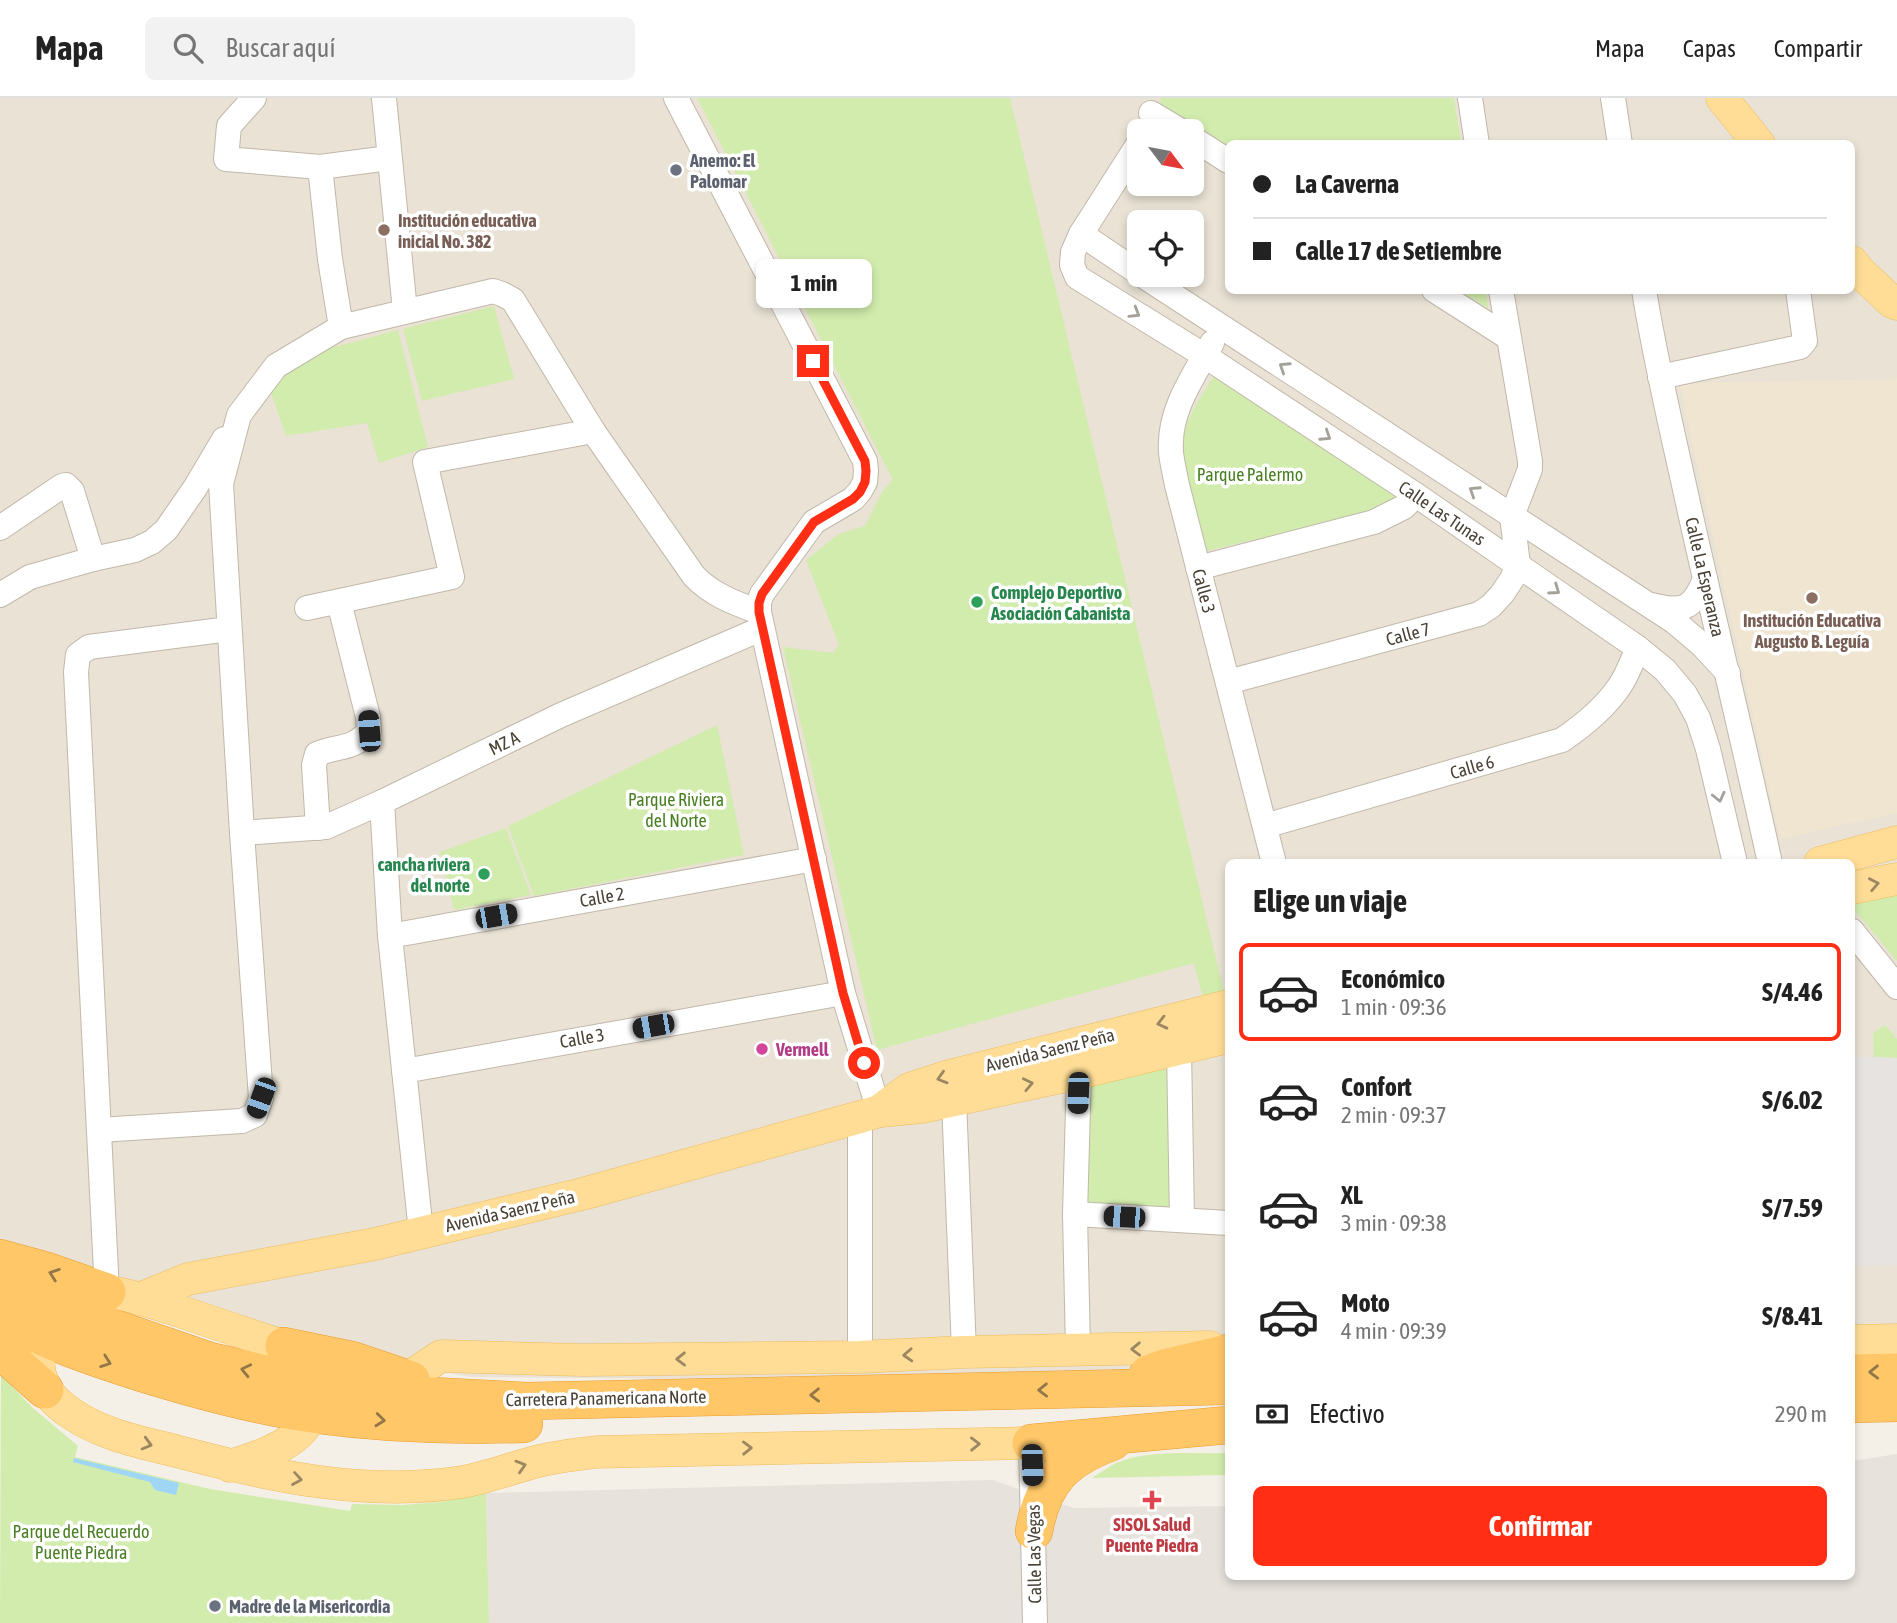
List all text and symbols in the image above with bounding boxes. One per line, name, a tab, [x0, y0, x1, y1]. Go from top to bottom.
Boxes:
search box	[145, 17, 635, 80]
text: Mapa	[35, 29, 103, 67]
icon: search	[169, 29, 207, 67]
text: Buscar aquí	[225, 33, 335, 63]
text: Mapa	[1595, 35, 1645, 62]
text: Capas	[1683, 35, 1736, 62]
text: Compartir	[1774, 35, 1862, 62]
north arrow	[1127, 119, 1204, 196]
map controls	[1127, 119, 1204, 287]
place label: Anemo: El Palomar	[689, 150, 755, 192]
marker: Anemo: El Palomar	[668, 162, 684, 178]
text: La Caverna	[1295, 169, 1399, 199]
place label: Institución educativa inicial No. 382	[398, 210, 537, 252]
button: locate	[1127, 210, 1204, 287]
marker: Institución educativa inicial No. 382	[376, 222, 392, 238]
text: Calle 17 de Setiembre	[1295, 236, 1502, 266]
callout: 1 min	[755, 260, 871, 308]
text: 1 min	[791, 270, 837, 296]
one-way arrow	[1127, 304, 1140, 317]
route end	[797, 345, 829, 377]
one-way arrow	[1278, 363, 1291, 376]
one-way arrow	[1318, 427, 1331, 440]
park label: Parque Palermo	[1197, 464, 1303, 485]
street label: Calle Las Tunas	[1395, 476, 1489, 550]
one-way arrow	[1469, 487, 1482, 500]
street label: Calle La Esperanza	[1681, 515, 1729, 639]
street label: Calle 3	[1188, 567, 1220, 615]
place label: Complejo Deportivo Asociación Cabanista	[990, 582, 1130, 624]
one-way arrow	[1547, 582, 1560, 594]
marker: Institución Educativa Augusto B. Leguía	[1804, 590, 1820, 606]
marker: Complejo Deportivo Asociación Cabanista	[969, 594, 985, 610]
place label: Institución Educativa Augusto B. Leguía	[1743, 610, 1881, 652]
street label: Calle 7	[1384, 618, 1432, 650]
car	[358, 709, 381, 753]
street label: MZ A	[485, 727, 523, 759]
street label: Calle 6	[1448, 751, 1496, 783]
park label: Parque Riviera del Norte	[628, 789, 724, 831]
one-way arrow	[1711, 791, 1725, 803]
place label: cancha riviera del norte	[378, 854, 470, 896]
marker: cancha riviera del norte	[476, 866, 492, 882]
one-way arrow	[1868, 877, 1880, 892]
text: Elige un viaje	[1253, 882, 1407, 919]
street label: Calle 2	[578, 883, 626, 911]
car	[474, 902, 519, 930]
icon: car	[1257, 961, 1320, 1024]
text: Económico	[1341, 964, 1445, 994]
text: S/4.46	[1762, 977, 1823, 1007]
text: 1 min · 09:36	[1341, 994, 1447, 1020]
car	[631, 1012, 676, 1040]
one-way arrow	[1156, 1015, 1168, 1029]
street label: Calle 3	[558, 1024, 606, 1052]
street label: Avenida Saenz Peña	[983, 1024, 1117, 1076]
place label: Vermell	[775, 1039, 829, 1060]
marker: Vermell	[754, 1041, 770, 1057]
route start	[848, 1047, 880, 1079]
icon: car	[1257, 1069, 1320, 1132]
one-way arrow	[936, 1070, 948, 1085]
car	[1067, 1072, 1090, 1114]
text: Confort	[1341, 1072, 1412, 1102]
car	[244, 1075, 279, 1121]
one-way arrow	[1022, 1078, 1034, 1093]
text: S/6.02	[1762, 1085, 1823, 1115]
text: 2 min · 09:37	[1341, 1102, 1447, 1128]
icon: car	[1257, 1177, 1320, 1240]
text: XL	[1341, 1180, 1363, 1210]
street label: Avenida Saenz Peña	[443, 1186, 577, 1236]
text: S/7.59	[1762, 1193, 1823, 1223]
car	[1103, 1205, 1146, 1229]
text: 3 min · 09:38	[1341, 1210, 1447, 1236]
one-way arrow	[48, 1267, 60, 1282]
icon: car	[1257, 1285, 1320, 1348]
text: Moto	[1341, 1288, 1390, 1318]
text: S/8.41	[1762, 1301, 1823, 1331]
text: 4 min · 09:39	[1341, 1318, 1447, 1344]
one-way arrow	[1130, 1341, 1141, 1357]
one-way arrow	[903, 1347, 914, 1362]
one-way arrow	[675, 1351, 686, 1367]
one-way arrow	[99, 1353, 111, 1367]
one-way arrow	[240, 1363, 252, 1378]
one-way arrow	[1868, 1365, 1879, 1380]
one-way arrow	[1037, 1382, 1048, 1397]
street label: Carretera Panamericana Norte	[505, 1386, 707, 1410]
one-way arrow	[809, 1387, 820, 1402]
icon: cash	[1253, 1395, 1291, 1433]
text: Efectivo	[1309, 1399, 1385, 1429]
text: 290 m	[1775, 1401, 1827, 1427]
one-way arrow	[374, 1413, 386, 1428]
one-way arrow	[141, 1435, 153, 1450]
one-way arrow	[970, 1436, 980, 1452]
one-way arrow	[742, 1440, 753, 1456]
car	[1021, 1444, 1044, 1486]
one-way arrow	[515, 1459, 527, 1474]
one-way arrow	[291, 1471, 303, 1486]
button: Confirmar	[1253, 1486, 1827, 1566]
marker: SISOL Salud Puente Piedra	[1142, 1490, 1162, 1510]
street label: Calle Las Vegas	[1023, 1504, 1045, 1604]
place label: SISOL Salud Puente Piedra	[1106, 1514, 1198, 1556]
park label: Parque del Recuerdo Puente Piedra	[13, 1521, 149, 1563]
place label: Madre de la Misericordia	[229, 1596, 390, 1617]
marker: Madre de la Misericordia	[207, 1598, 223, 1614]

